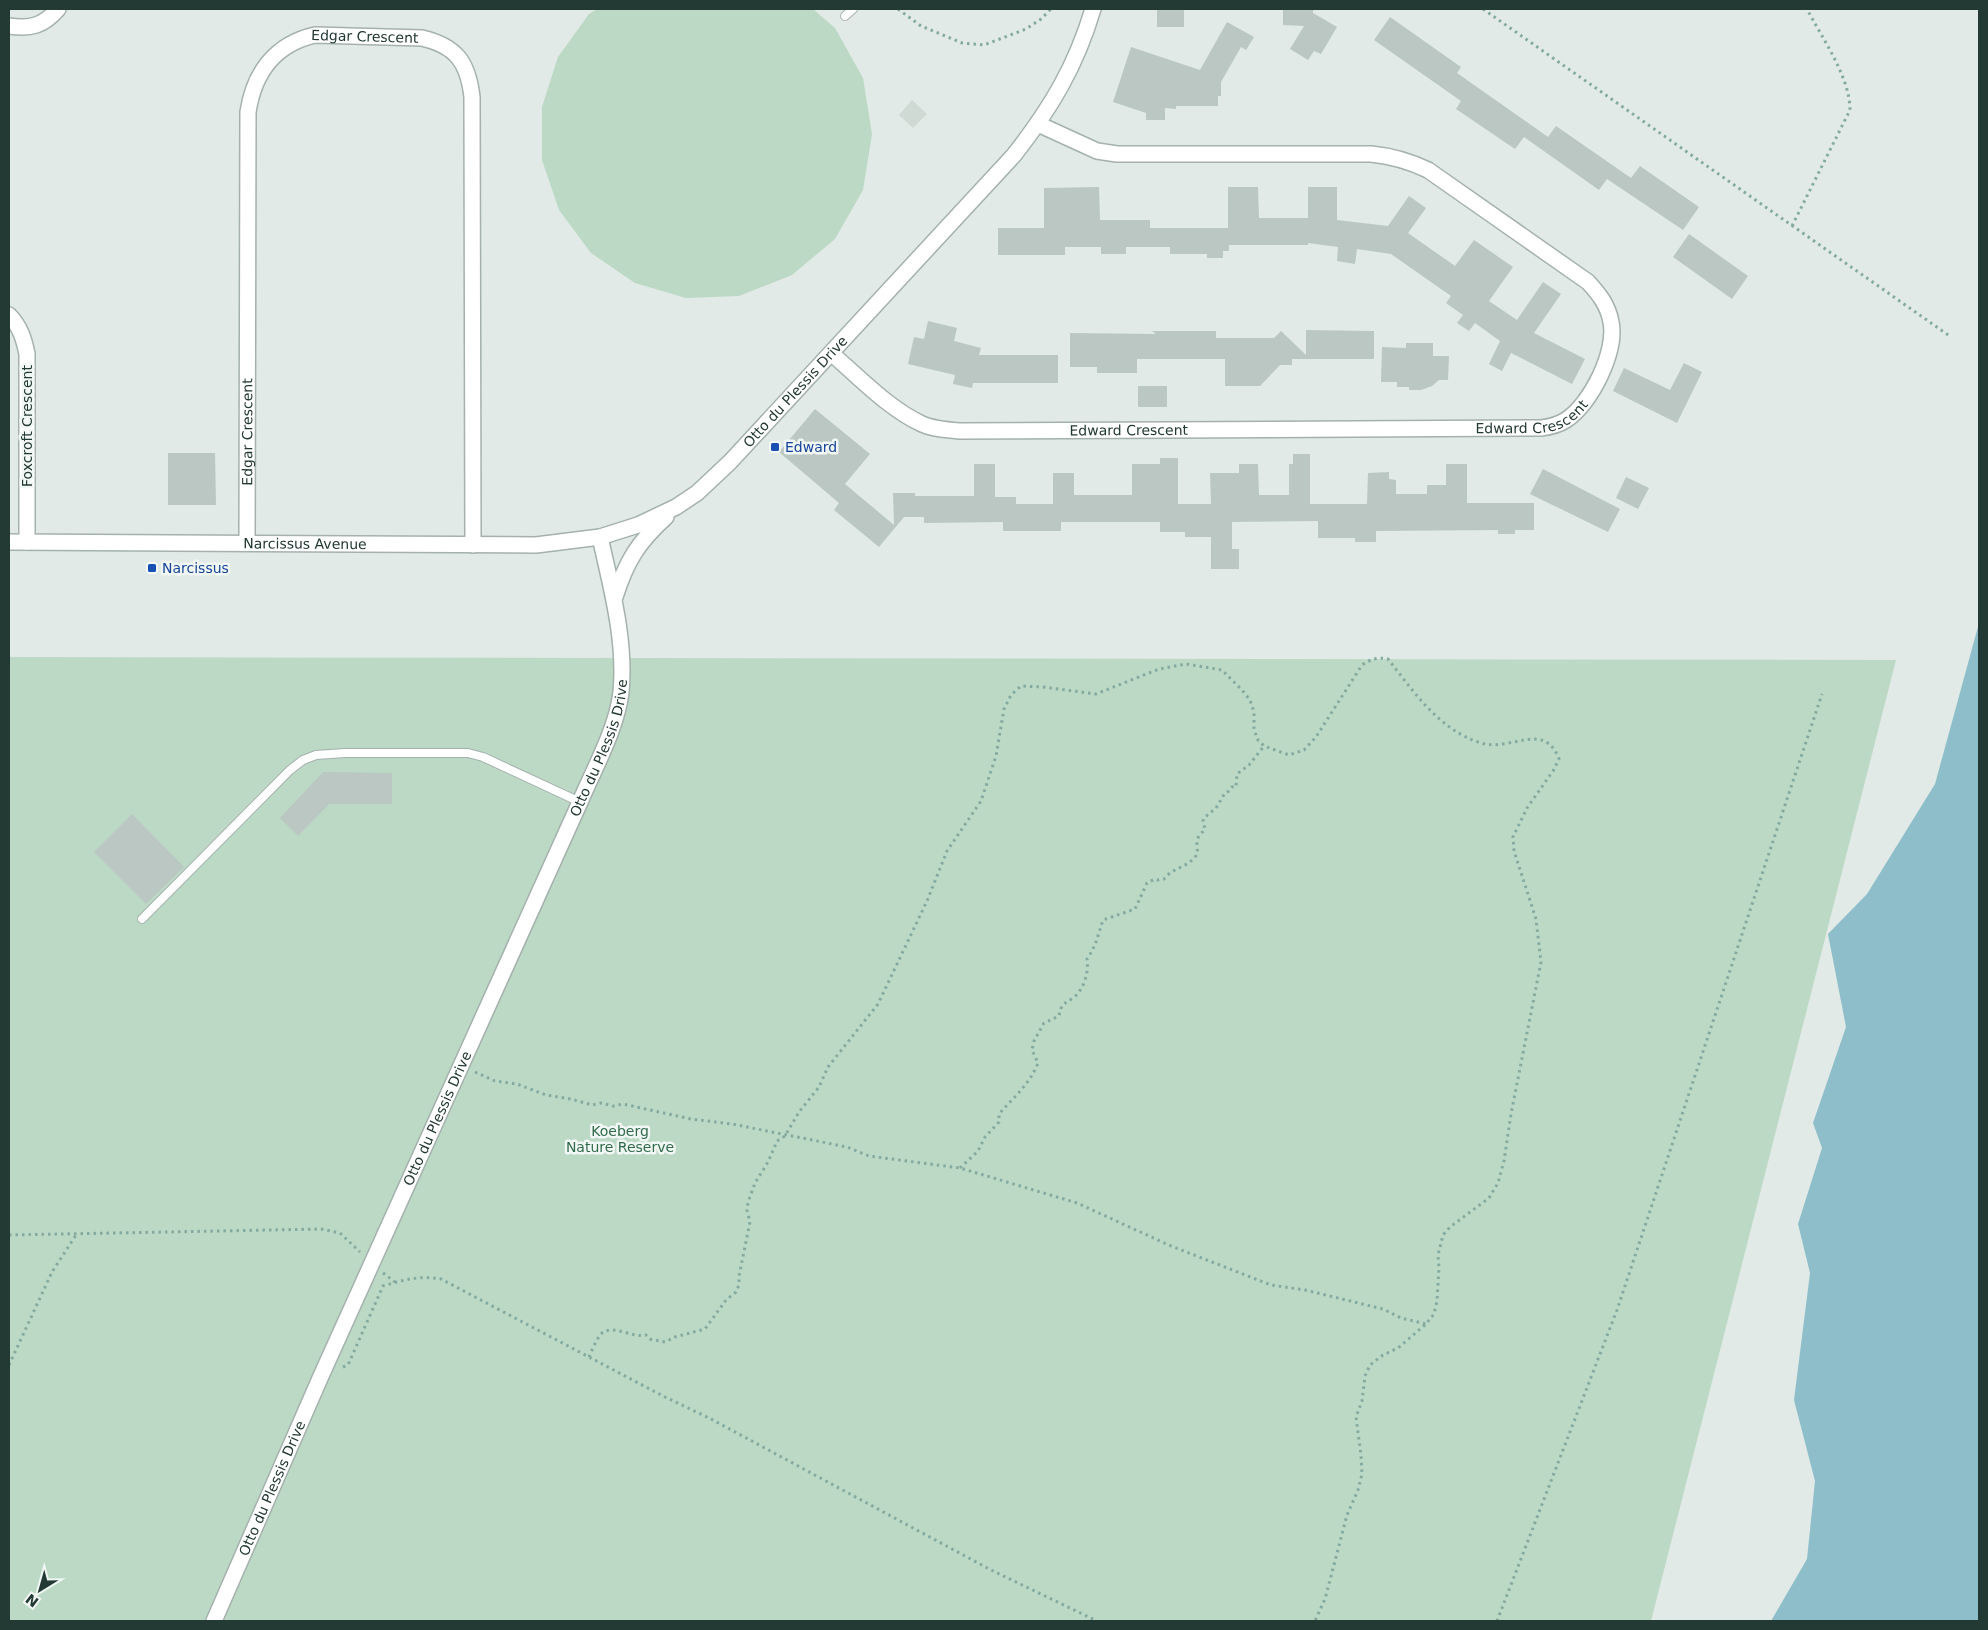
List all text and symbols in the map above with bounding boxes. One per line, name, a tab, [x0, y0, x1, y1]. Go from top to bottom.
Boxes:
street label: Edgar Crescent	[311, 27, 419, 46]
street label: Otto du Plessis Drive	[740, 333, 851, 450]
street label: Foxcroft Crescent	[19, 365, 35, 487]
street label: Edgar Crescent	[239, 378, 255, 486]
street label: Edward Crescent	[1475, 396, 1591, 436]
street label: Edward Crescent	[1069, 422, 1189, 438]
place label: Edward	[785, 439, 837, 455]
marker: Edward	[769, 441, 781, 453]
street label: Narcissus Avenue	[243, 535, 367, 552]
place label: Narcissus	[162, 560, 229, 576]
marker: Narcissus	[146, 562, 158, 574]
street label: Otto du Plessis Drive	[567, 679, 630, 819]
street label: Otto du Plessis Drive	[400, 1049, 475, 1188]
park label: Koeberg Nature Reserve	[566, 1123, 674, 1155]
street label: Otto du Plessis Drive	[236, 1418, 309, 1558]
north arrow	[15, 1565, 65, 1615]
text: N	[23, 1590, 42, 1610]

